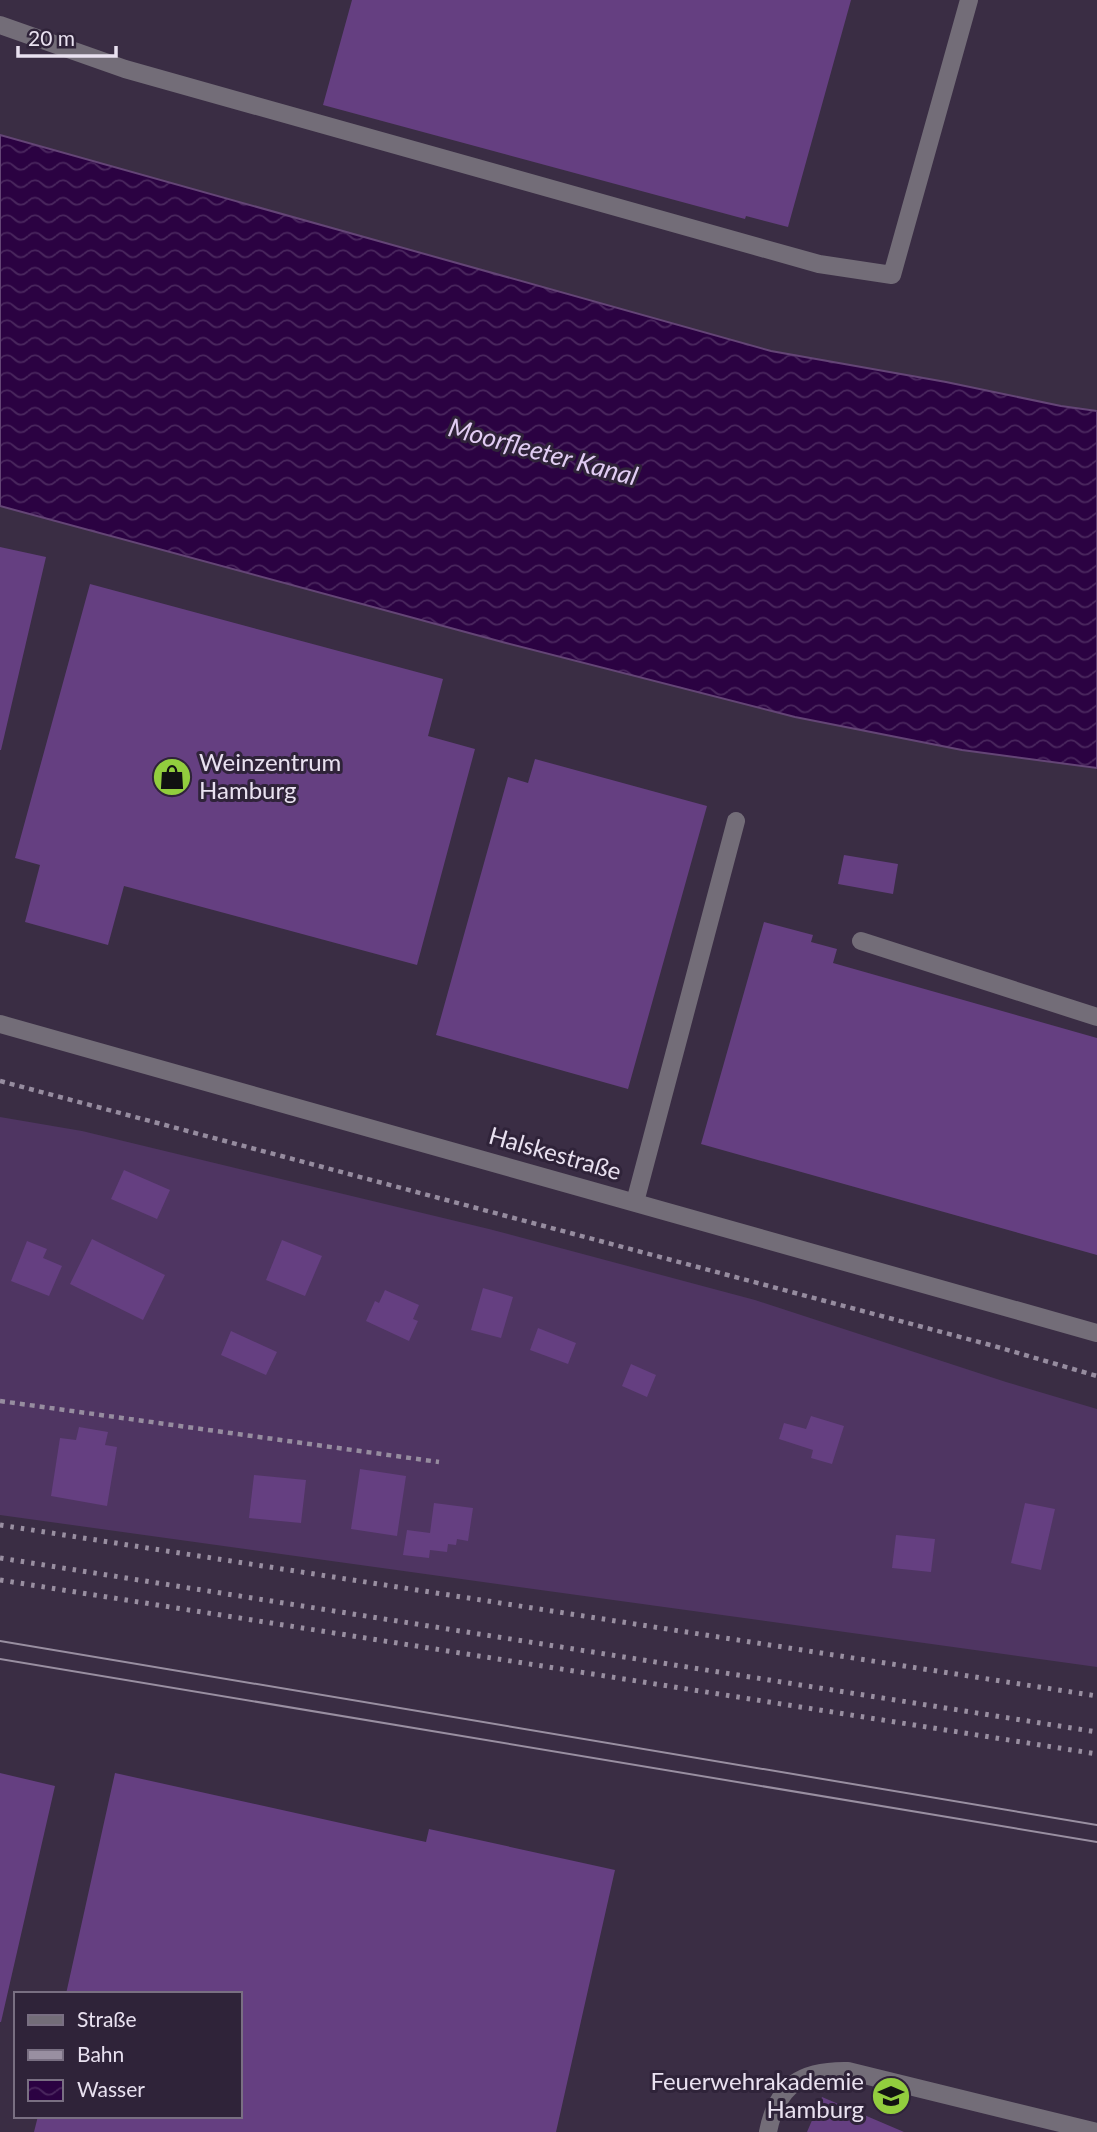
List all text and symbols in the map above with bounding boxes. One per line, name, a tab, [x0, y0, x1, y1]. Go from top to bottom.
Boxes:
scale bar	[18, 14, 116, 58]
text: 20 m	[28, 25, 75, 50]
water label: Moorfleeter Kanal	[445, 410, 641, 492]
place label: Weinzentrum Hamburg	[199, 747, 341, 804]
shop icon: Weinzentrum Hamburg	[151, 756, 193, 798]
street label: Halskestraße	[486, 1120, 625, 1185]
legend	[14, 1992, 242, 2118]
text: Straße	[77, 2006, 137, 2031]
text: Bahn	[77, 2041, 124, 2066]
place label: Feuerwehrakademie Hamburg	[650, 2066, 864, 2123]
school or university icon: Feuerwehrakademie Hamburg	[870, 2075, 912, 2117]
text: Wasser	[77, 2076, 145, 2101]

